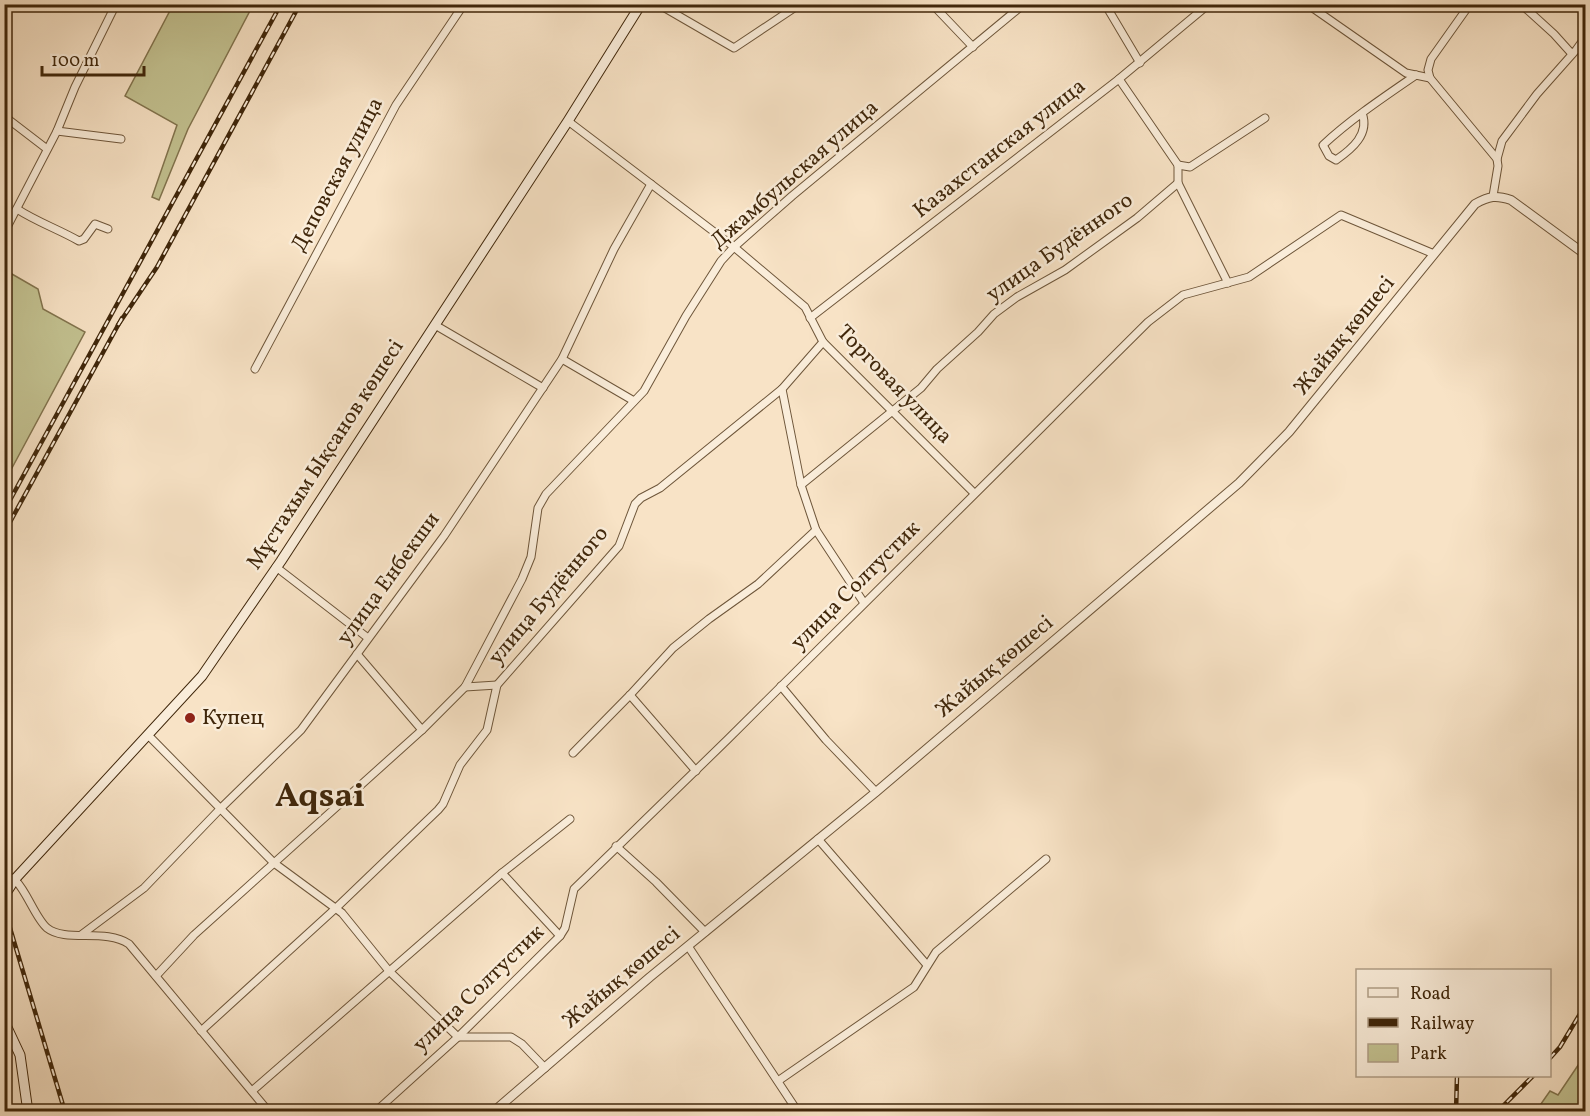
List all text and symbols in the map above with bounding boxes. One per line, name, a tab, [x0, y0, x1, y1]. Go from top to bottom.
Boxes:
scale bar	[42, 39, 144, 77]
text: 100 m	[51, 49, 100, 74]
street label: Казахстанская улица	[907, 72, 1093, 226]
street label: Деповская улица	[284, 92, 392, 258]
street label: Джамбульская улица	[704, 93, 886, 257]
street label: улица Будённого	[980, 186, 1140, 310]
street label: Жайық көшесі	[1287, 270, 1403, 402]
street label: Торговая улица	[829, 318, 959, 452]
street label: Мұстахым Ықсанов көшесі	[240, 334, 412, 576]
street label: улица Енбекши	[330, 506, 448, 652]
street label: улица Солтустик	[784, 514, 928, 658]
street label: улица Будённого	[482, 520, 616, 672]
street label: Жайық көшесі	[929, 608, 1061, 726]
place label: Купец	[202, 703, 265, 734]
marker: Купец	[183, 711, 197, 725]
district label: Aqsai	[275, 774, 365, 821]
street label: улица Солтустик	[406, 918, 552, 1060]
street label: Жайық көшесі	[556, 919, 688, 1037]
legend	[1356, 969, 1551, 1077]
text: Road	[1410, 982, 1451, 1007]
text: Railway	[1410, 1012, 1474, 1037]
text: Park	[1410, 1042, 1447, 1067]

